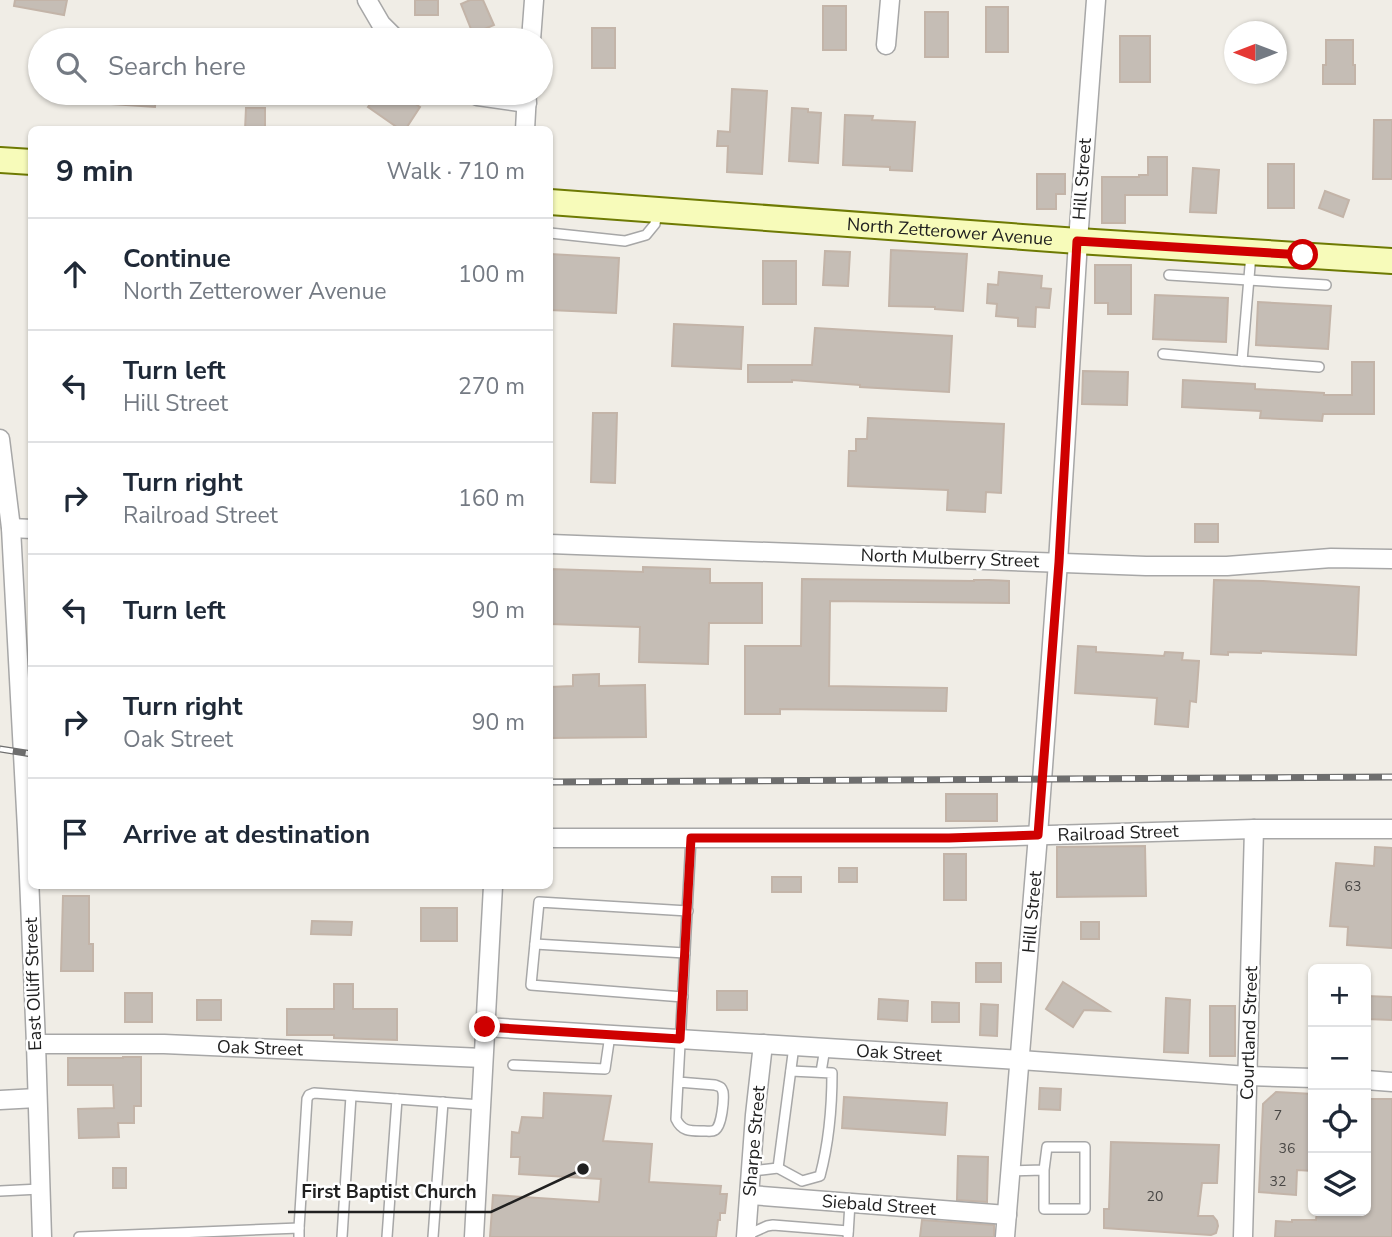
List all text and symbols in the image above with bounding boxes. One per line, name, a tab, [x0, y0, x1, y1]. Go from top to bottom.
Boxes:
north arrow	[1224, 21, 1287, 84]
search box	[28, 28, 553, 105]
icon: search	[52, 48, 90, 86]
text: Search here	[108, 49, 246, 84]
street label: Hill Street	[1067, 136, 1097, 221]
text: 9 min	[56, 151, 134, 192]
text: Walk · 710 m	[386, 156, 525, 187]
street label: North Zetterower Avenue	[846, 212, 1054, 251]
route start	[1287, 239, 1318, 270]
text: Continue	[123, 241, 231, 276]
icon: ahead	[56, 255, 94, 293]
text: 100 m	[458, 259, 525, 290]
text: North Zetterower Avenue	[123, 276, 387, 307]
text: Turn left	[123, 353, 226, 388]
icon: left	[56, 367, 94, 405]
text: 270 m	[458, 371, 525, 402]
text: Hill Street	[123, 388, 228, 419]
text: Turn right	[123, 465, 242, 500]
icon: right	[56, 479, 94, 517]
text: 160 m	[458, 483, 525, 514]
text: Railroad Street	[123, 500, 278, 531]
street label: North Mulberry Street	[860, 543, 1040, 573]
icon: left	[56, 591, 94, 629]
text: Turn left	[123, 593, 226, 628]
text: 90 m	[472, 595, 525, 626]
text: Turn right	[123, 689, 242, 724]
icon: right	[56, 703, 94, 741]
text: 90 m	[472, 707, 525, 738]
text: Oak Street	[123, 724, 233, 755]
icon: arrive	[56, 815, 94, 853]
text: Arrive at destination	[123, 817, 370, 852]
street label: Railroad Street	[1057, 819, 1180, 847]
street label: Hill Street	[1016, 869, 1048, 954]
house number: 63	[1345, 877, 1361, 896]
street label: East Olliff Street	[19, 916, 47, 1051]
map controls	[1308, 964, 1371, 1216]
button: +	[1308, 964, 1371, 1027]
street label: Courtland Street	[1235, 965, 1263, 1100]
route end	[469, 1011, 500, 1042]
button: −	[1308, 1027, 1371, 1090]
street label: Oak Street	[217, 1035, 304, 1062]
street label: Oak Street	[855, 1039, 943, 1067]
street label: Sharpe Street	[737, 1084, 771, 1197]
button: locate	[1308, 1090, 1371, 1153]
house number: 7	[1274, 1106, 1282, 1125]
house number: 36	[1279, 1139, 1295, 1158]
button: layers	[1308, 1153, 1371, 1216]
callout: First Baptist Church	[288, 1172, 491, 1212]
house number: 32	[1270, 1172, 1286, 1191]
text: First Baptist Church	[301, 1179, 477, 1205]
house number: 20	[1147, 1187, 1163, 1206]
street label: Siebald Street	[821, 1189, 938, 1221]

